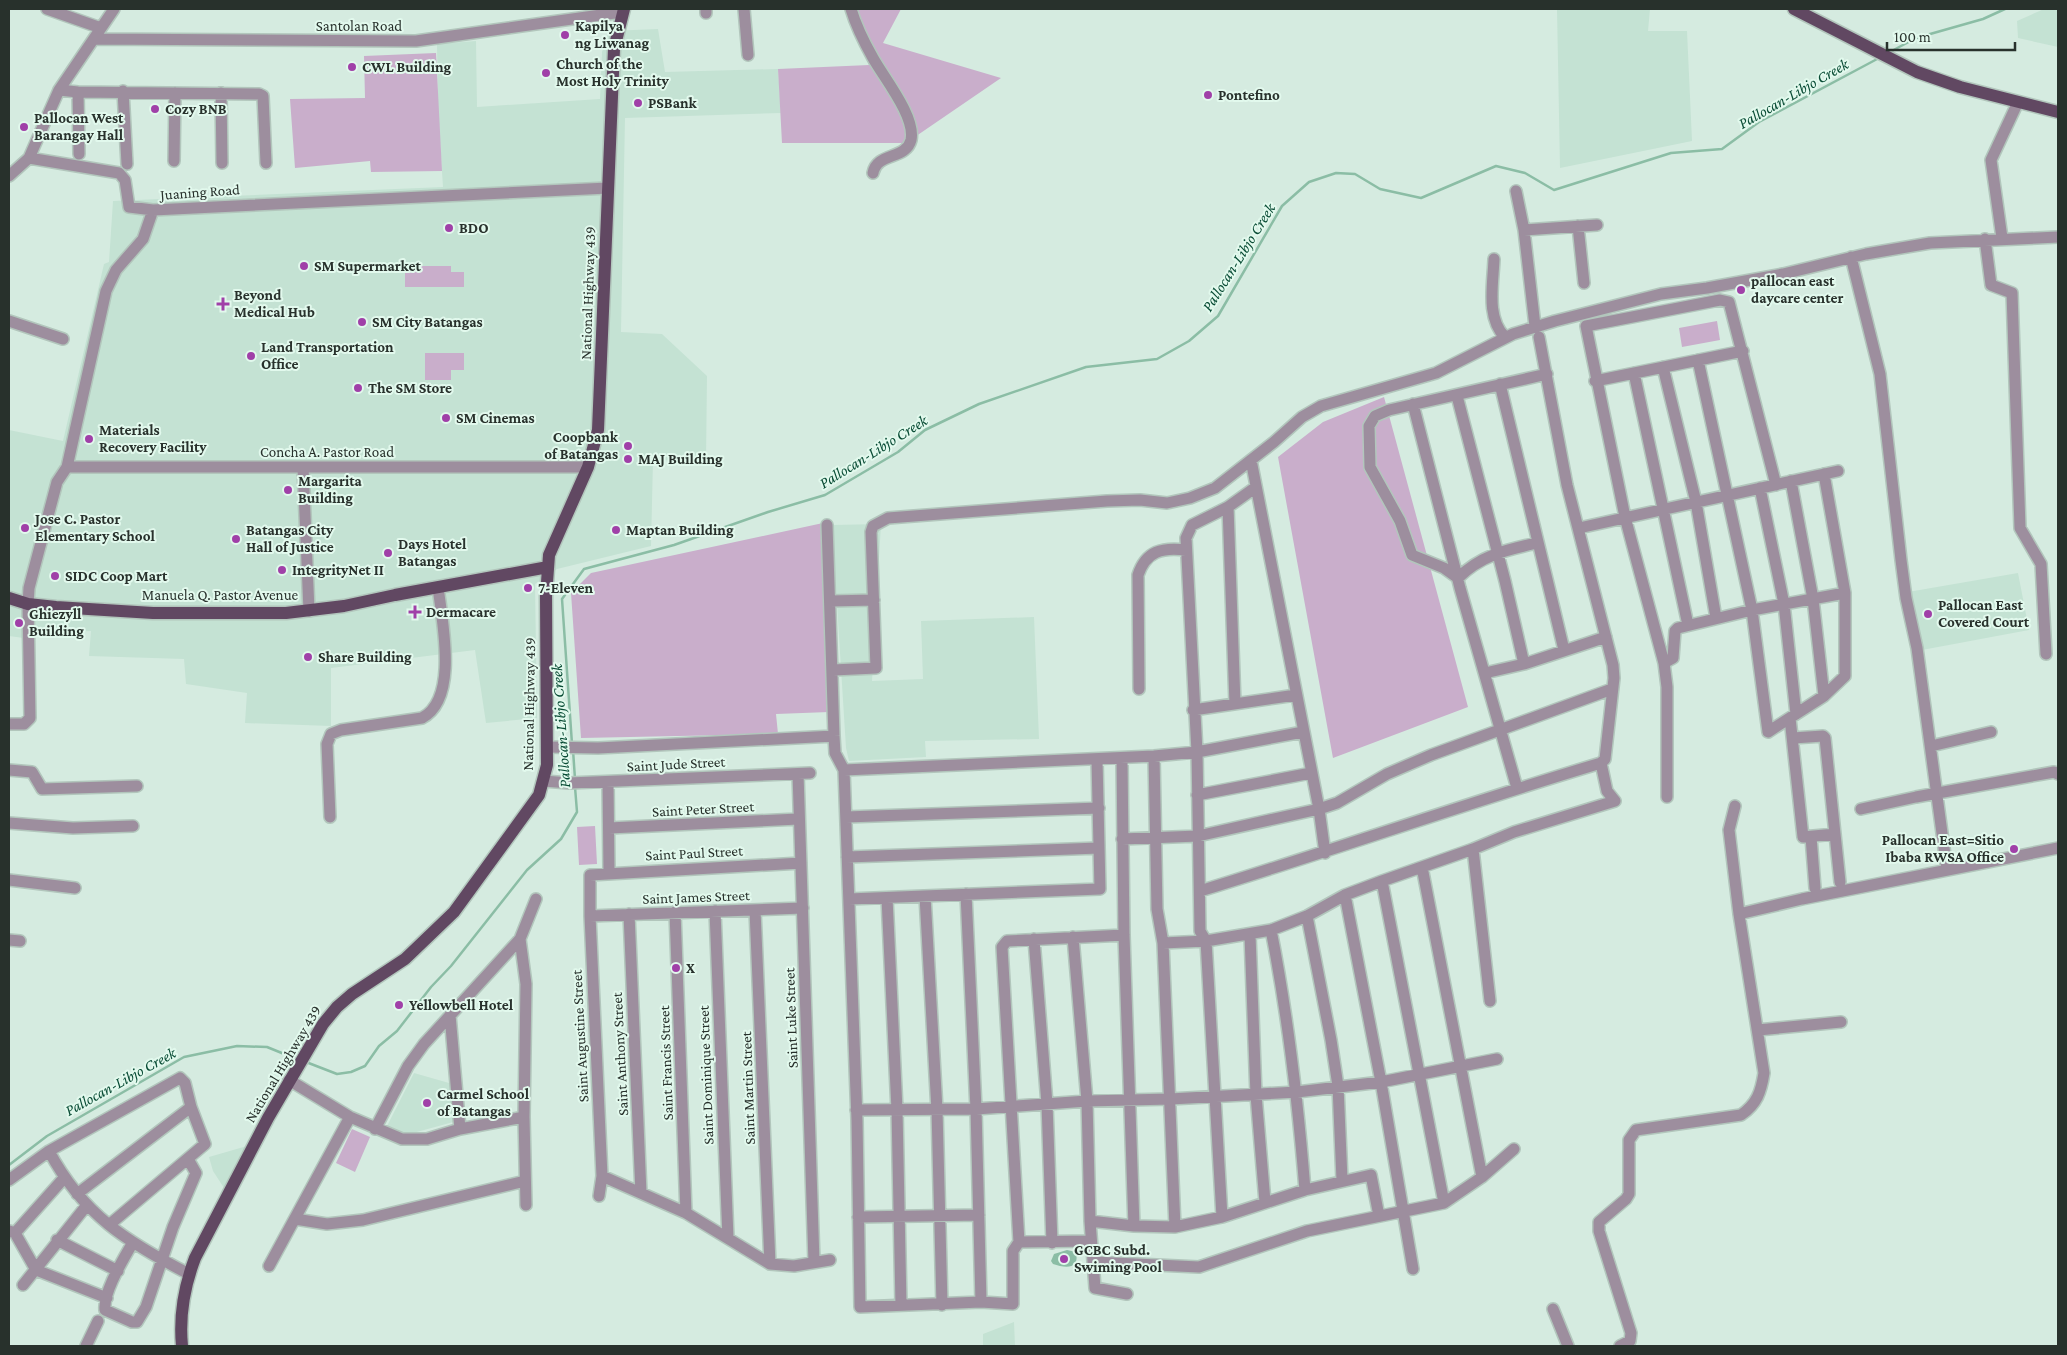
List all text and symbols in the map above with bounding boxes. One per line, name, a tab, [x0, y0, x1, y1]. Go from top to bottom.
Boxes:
street label: Santolan Road	[316, 18, 402, 34]
place label: Kapilya ng Liwanag	[575, 18, 649, 51]
scale bar	[1887, 20, 2014, 52]
marker: Kapilya ng Liwanag	[559, 29, 571, 41]
text: 100 m	[1894, 29, 1931, 45]
water label: Pallocan-Libjo Creek	[1735, 55, 1853, 133]
place label: Church of the Most Holy Trinity	[556, 56, 669, 89]
place label: CWL Building	[362, 59, 452, 75]
marker: CWL Building	[346, 61, 358, 73]
marker: Church of the Most Holy Trinity	[540, 67, 552, 79]
place label: Pontefino	[1218, 87, 1280, 103]
marker: Pontefino	[1202, 89, 1214, 101]
place label: PSBank	[648, 95, 698, 111]
marker: PSBank	[632, 97, 644, 109]
place label: Cozy BNB	[165, 101, 227, 117]
marker: Cozy BNB	[149, 103, 161, 115]
place label: Pallocan West Barangay Hall	[34, 110, 124, 143]
marker: Pallocan West Barangay Hall	[18, 121, 30, 133]
street label: Juaning Road	[158, 181, 241, 204]
water label: Pallocan-Libjo Creek	[1198, 199, 1280, 315]
place label: BDO	[459, 220, 489, 236]
marker: BDO	[443, 222, 455, 234]
street label: National Highway 439	[578, 226, 599, 360]
place label: SM Supermarket	[314, 258, 421, 274]
marker: SM Supermarket	[298, 260, 310, 272]
place label: pallocan east daycare center	[1751, 273, 1843, 306]
marker: pallocan east daycare center	[1735, 284, 1747, 296]
place label: Beyond Medical Hub	[234, 287, 315, 320]
marker: Beyond Medical Hub	[216, 297, 230, 311]
place label: SM City Batangas	[372, 314, 483, 330]
marker: SM City Batangas	[356, 316, 368, 328]
place label: Land Transportation Office	[261, 339, 394, 372]
marker: Land Transportation Office	[245, 350, 257, 362]
place label: The SM Store	[368, 380, 452, 396]
marker: The SM Store	[352, 382, 364, 394]
place label: SM Cinemas	[456, 410, 535, 426]
water label: Pallocan-Libjo Creek	[816, 411, 932, 492]
marker: SM Cinemas	[440, 412, 452, 424]
place label: Materials Recovery Facility	[99, 422, 207, 455]
place label: Coopbank of Batangas	[544, 429, 619, 462]
marker: Materials Recovery Facility	[83, 433, 95, 445]
marker: Coopbank of Batangas	[622, 440, 634, 452]
street label: Concha A. Pastor Road	[260, 444, 394, 460]
place label: MAJ Building	[638, 451, 723, 467]
marker: MAJ Building	[622, 453, 634, 465]
place label: Margarita Building	[298, 473, 363, 506]
marker: Margarita Building	[282, 484, 294, 496]
place label: Jose C. Pastor Elementary School	[33, 511, 155, 544]
marker: Jose C. Pastor Elementary School	[19, 522, 31, 534]
place label: Batangas City Hall of Justice	[246, 522, 334, 555]
place label: Maptan Building	[626, 522, 734, 538]
marker: Maptan Building	[610, 524, 622, 536]
marker: Batangas City Hall of Justice	[230, 533, 242, 545]
place label: Days Hotel Batangas	[398, 536, 467, 569]
marker: Days Hotel Batangas	[382, 547, 394, 559]
place label: IntegrityNet II	[292, 562, 384, 578]
marker: IntegrityNet II	[276, 564, 288, 576]
place label: SIDC Coop Mart	[65, 568, 168, 584]
marker: SIDC Coop Mart	[49, 570, 61, 582]
place label: 7-Eleven	[538, 580, 594, 596]
marker: 7-Eleven	[522, 582, 534, 594]
street label: Manuela Q. Pastor Avenue	[142, 587, 299, 603]
place label: Pallocan East Covered Court	[1938, 597, 2030, 630]
place label: Dermacare	[426, 604, 496, 620]
marker: Dermacare	[408, 605, 422, 619]
place label: Ghiezyll Building	[29, 606, 84, 639]
marker: Pallocan East Covered Court	[1922, 608, 1934, 620]
marker: Ghiezyll Building	[13, 617, 25, 629]
street label: National Highway 439	[520, 637, 539, 771]
place label: Share Building	[318, 649, 412, 665]
marker: Share Building	[302, 651, 314, 663]
water label: Pallocan-Libjo Creek	[548, 662, 574, 788]
street label: Saint Jude Street	[626, 753, 727, 776]
street label: Saint Peter Street	[652, 798, 756, 820]
place label: Pallocan East=Sitio Ibaba RWSA Office	[1882, 832, 2004, 865]
street label: Saint Paul Street	[645, 842, 744, 864]
marker: Pallocan East=Sitio Ibaba RWSA Office	[2008, 843, 2020, 855]
street label: Saint James Street	[642, 887, 751, 908]
place label: X	[686, 960, 695, 976]
marker: X	[670, 962, 682, 974]
street label: Saint Luke Street	[781, 966, 801, 1069]
street label: Saint Augustine Street	[568, 968, 592, 1103]
street label: Saint Anthony Street	[609, 991, 632, 1116]
place label: Yellowbell Hotel	[409, 997, 514, 1013]
marker: Yellowbell Hotel	[393, 999, 405, 1011]
street label: National Highway 439	[242, 1003, 325, 1126]
street label: Saint Francis Street	[656, 1004, 676, 1121]
street label: Saint Dominique Street	[696, 1004, 717, 1145]
street label: Saint Martin Street	[738, 1030, 758, 1145]
water label: Pallocan-Libjo Creek	[62, 1043, 180, 1120]
place label: Carmel School of Batangas	[437, 1086, 530, 1119]
marker: Carmel School of Batangas	[421, 1097, 433, 1109]
place label: GCBC Subd. Swiming Pool	[1074, 1242, 1162, 1275]
marker: GCBC Subd. Swiming Pool	[1058, 1253, 1070, 1265]

